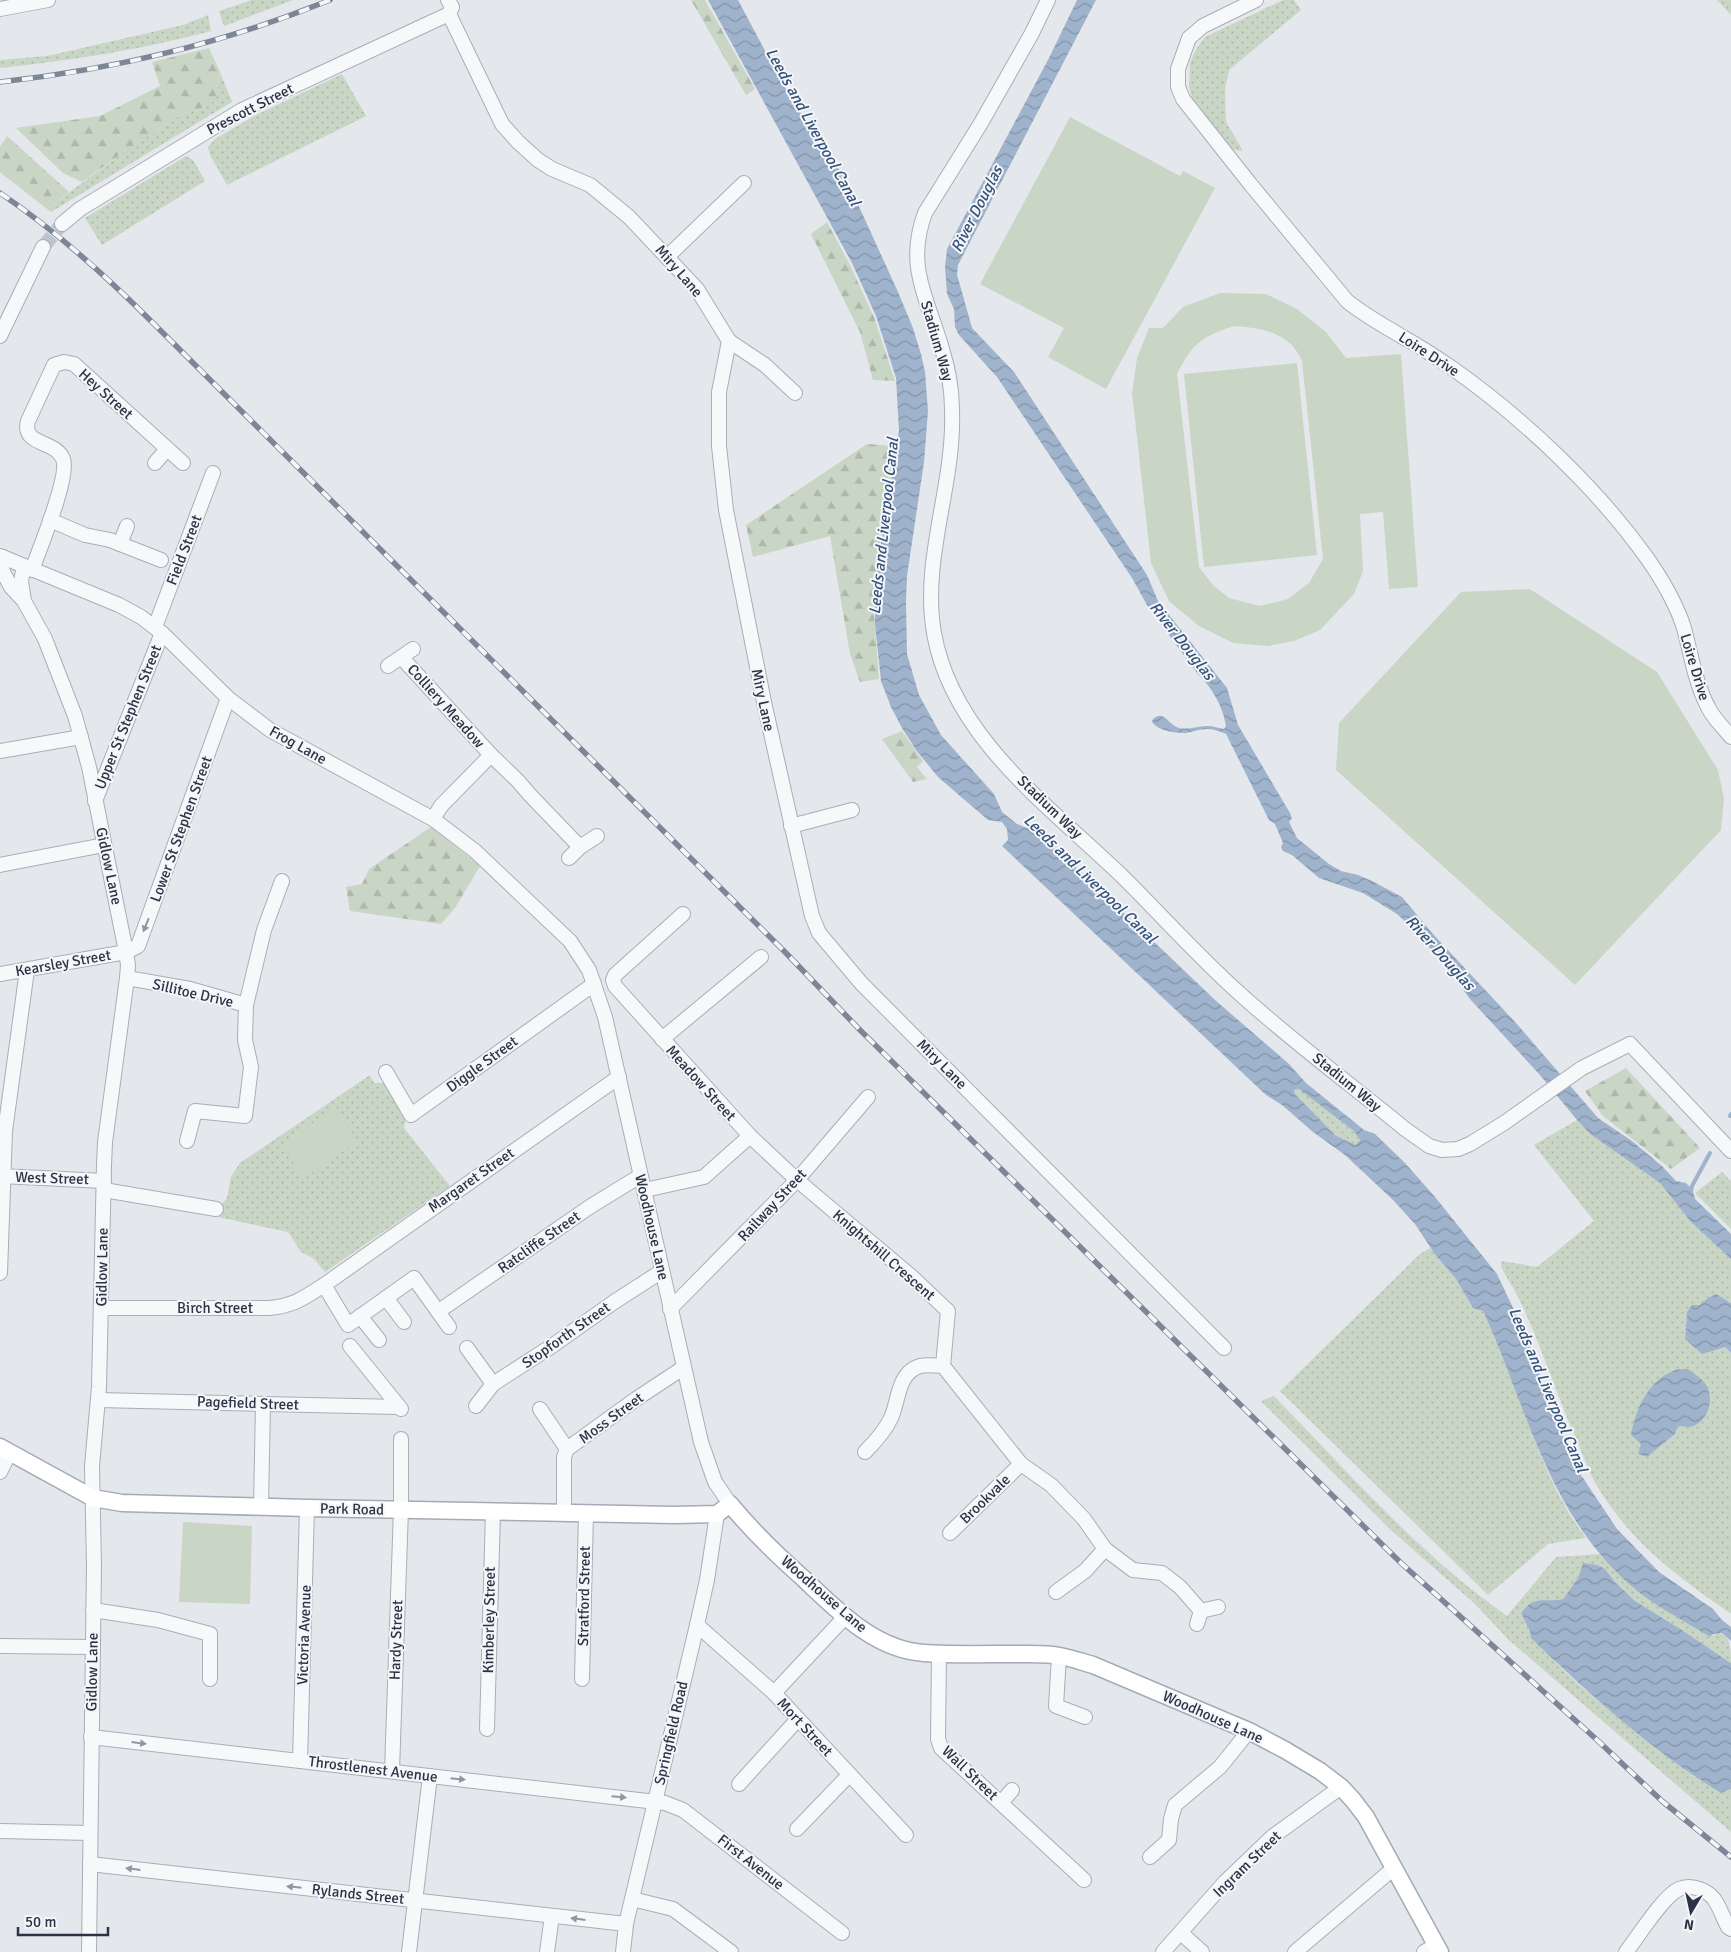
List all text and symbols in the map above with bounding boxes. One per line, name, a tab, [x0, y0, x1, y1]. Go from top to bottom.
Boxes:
water label: Leeds and Liverpool Canal	[761, 45, 865, 211]
street label: Prescott Street	[204, 79, 296, 139]
water label: River Douglas	[947, 161, 1008, 255]
street label: Miry Lane	[651, 241, 707, 301]
street label: Stadium Way	[917, 299, 957, 383]
street label: Loire Drive	[1395, 328, 1463, 380]
street label: Hey Street	[75, 365, 137, 423]
water label: Leeds and Liverpool Canal	[865, 435, 903, 615]
street label: Field Street	[162, 512, 206, 588]
water label: River Douglas	[1145, 598, 1220, 686]
street label: Loire Drive	[1676, 631, 1714, 703]
street label: Upper St Stephen Street	[91, 642, 165, 792]
street label: Colliery Meadow	[404, 660, 488, 752]
street label: Miry Lane	[748, 667, 778, 733]
street label: Frog Lane	[266, 722, 330, 768]
street label: Lower St Stephen Street	[146, 754, 216, 904]
street label: Stadium Way	[1014, 772, 1086, 842]
water label: Leeds and Liverpool Canal	[1019, 810, 1162, 949]
street label: Gidlow Lane	[92, 826, 126, 906]
water label: River Douglas	[1401, 911, 1480, 996]
one-way arrow	[142, 918, 150, 933]
street label: Kearsley Street	[14, 946, 112, 980]
street label: Sillitoe Drive	[151, 975, 235, 1011]
street label: Diggle Street	[443, 1032, 521, 1096]
street label: Miry Lane	[913, 1035, 971, 1093]
street label: Meadow Street	[662, 1041, 740, 1125]
street label: Stadium Way	[1309, 1049, 1385, 1115]
street label: Margaret Street	[424, 1144, 518, 1216]
street label: Railway Street	[734, 1165, 810, 1245]
street label: West Street	[15, 1168, 89, 1188]
street label: Woodhouse Lane	[631, 1172, 673, 1282]
street label: Knightshill Crescent	[829, 1206, 939, 1304]
street label: Ratcliffe Street	[494, 1207, 584, 1277]
street label: Gidlow Lane	[92, 1228, 112, 1306]
street label: Stopforth Street	[518, 1298, 614, 1372]
street label: Birch Street	[177, 1299, 253, 1317]
water label: Leeds and Liverpool Canal	[1504, 1304, 1592, 1477]
street label: Moss Street	[575, 1389, 647, 1447]
street label: Pagefield Street	[197, 1392, 299, 1414]
street label: Brookvale	[956, 1471, 1014, 1527]
street label: Park Road	[320, 1499, 384, 1519]
street label: Stratford Street	[574, 1546, 594, 1646]
street label: Woodhouse Lane	[777, 1552, 871, 1636]
street label: Kimberley Street	[479, 1566, 499, 1674]
street label: Victoria Avenue	[293, 1585, 315, 1685]
street label: Hardy Street	[386, 1599, 406, 1681]
street label: Gidlow Lane	[82, 1633, 102, 1711]
street label: Springfield Road	[650, 1679, 692, 1787]
street label: Woodhouse Lane	[1160, 1687, 1266, 1747]
street label: Mort Street	[773, 1694, 837, 1760]
one-way arrow	[132, 1739, 148, 1747]
street label: Wall Street	[938, 1742, 1002, 1804]
street label: Throstlenest Avenue	[307, 1752, 439, 1786]
one-way arrow	[450, 1775, 466, 1783]
one-way arrow	[612, 1793, 628, 1801]
street label: Ingram Street	[1209, 1827, 1285, 1901]
street label: First Avenue	[714, 1830, 788, 1894]
one-way arrow	[125, 1865, 141, 1873]
street label: Rylands Street	[311, 1880, 405, 1908]
one-way arrow	[286, 1883, 302, 1891]
north arrow	[1666, 1887, 1716, 1937]
scale bar	[18, 1904, 108, 1936]
text: 50 m	[25, 1913, 56, 1931]
one-way arrow	[569, 1915, 585, 1923]
text: N	[1683, 1915, 1695, 1934]

